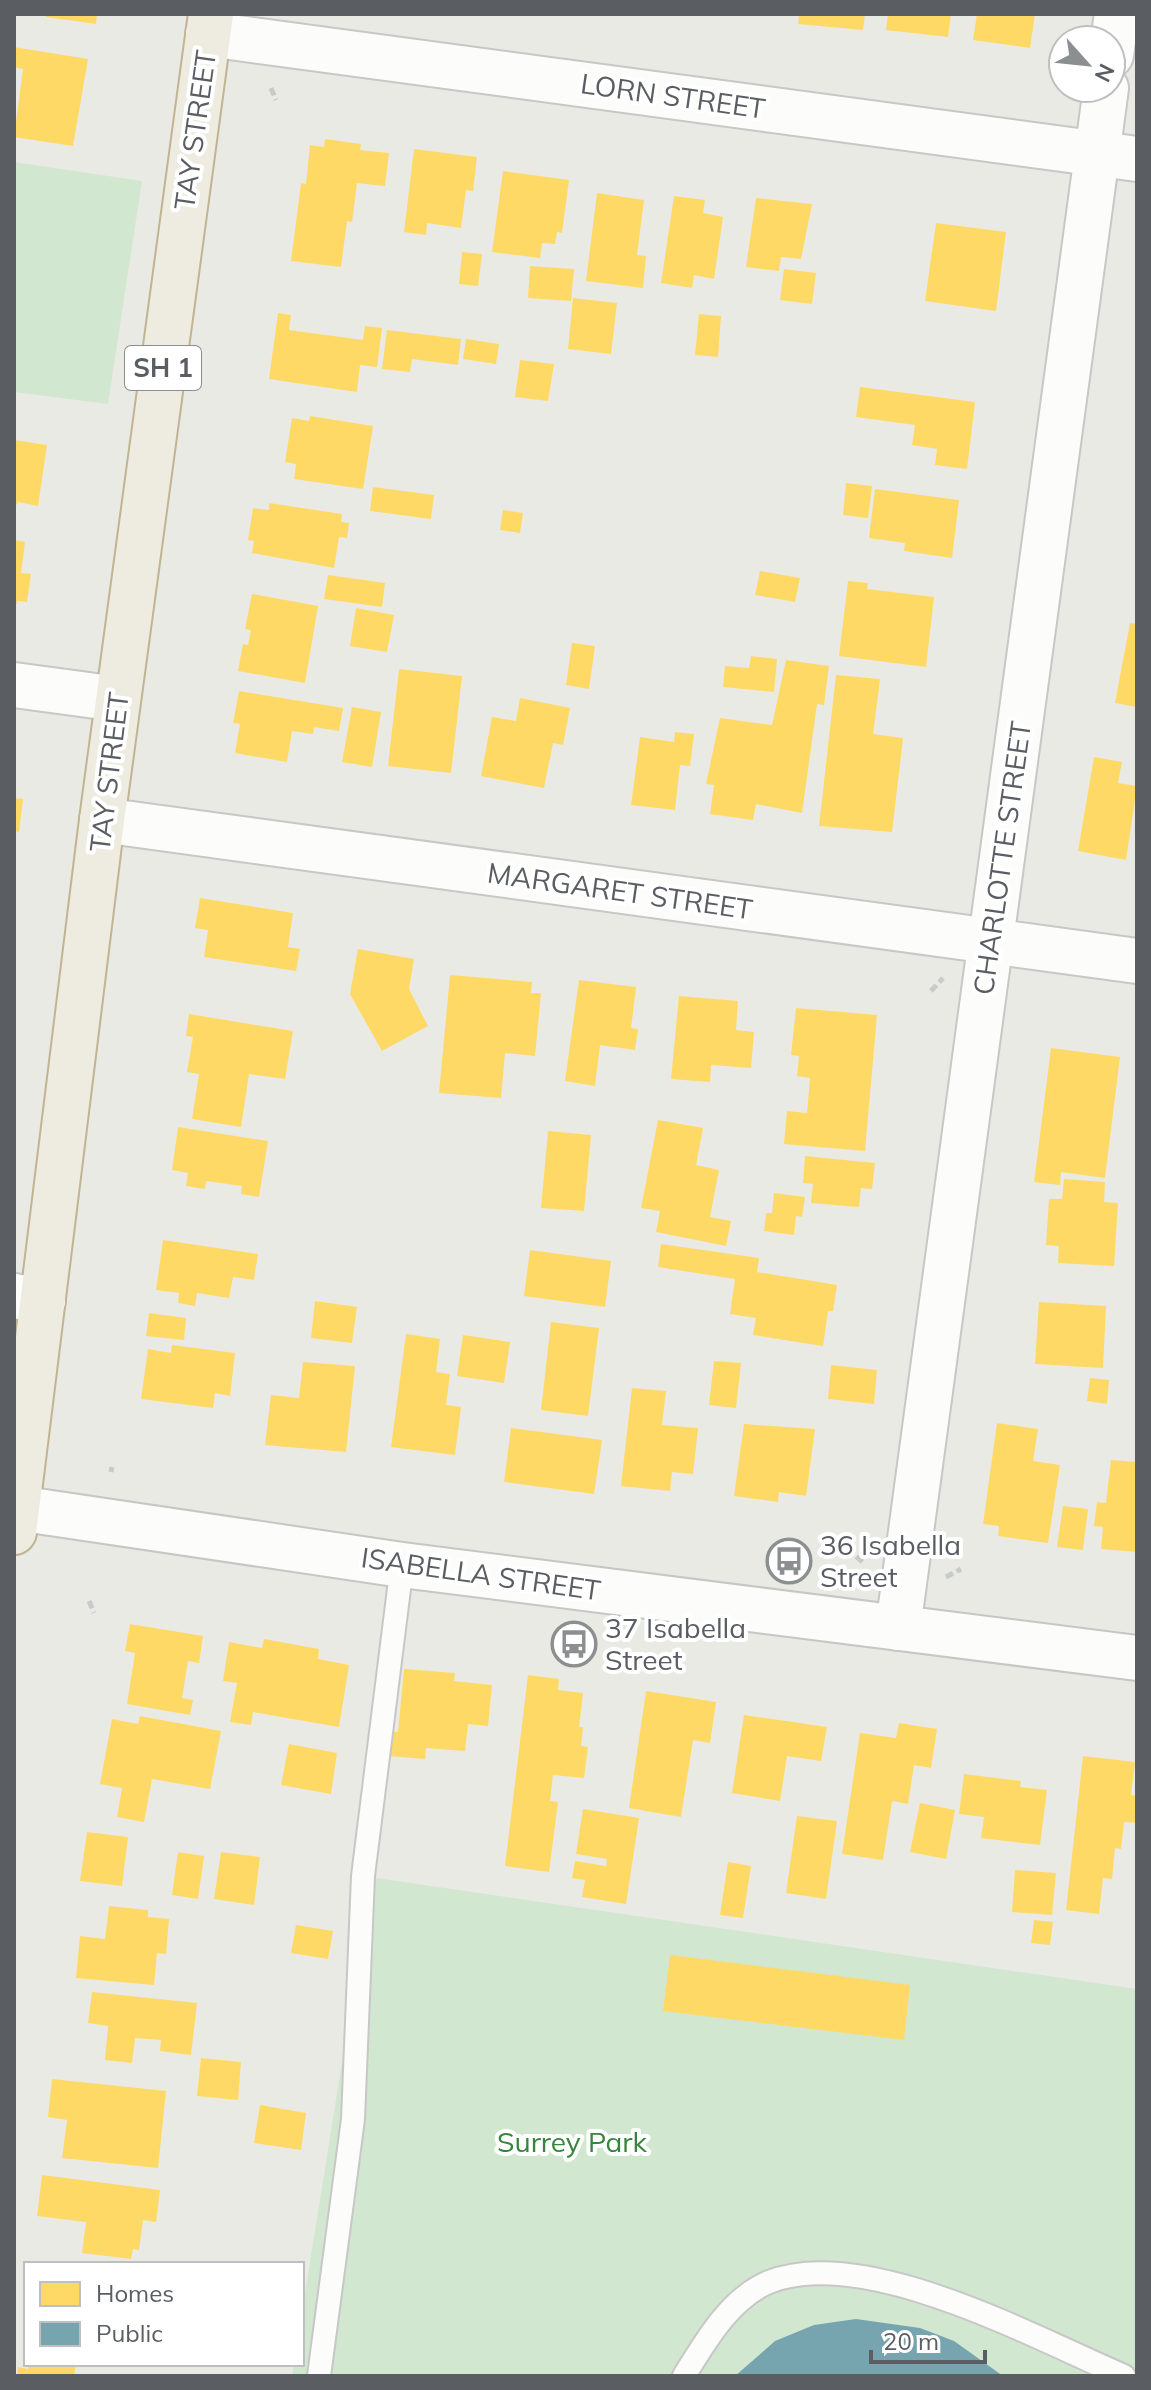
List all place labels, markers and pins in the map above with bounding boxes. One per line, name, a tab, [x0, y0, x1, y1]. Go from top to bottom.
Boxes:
place label: 36 Isabella Street	[820, 1527, 961, 1594]
bus stop icon: 36 Isabella Street	[765, 1537, 813, 1585]
place label: 37 Isabella Street	[605, 1610, 746, 1677]
bus stop icon: 37 Isabella Street	[550, 1620, 598, 1668]

